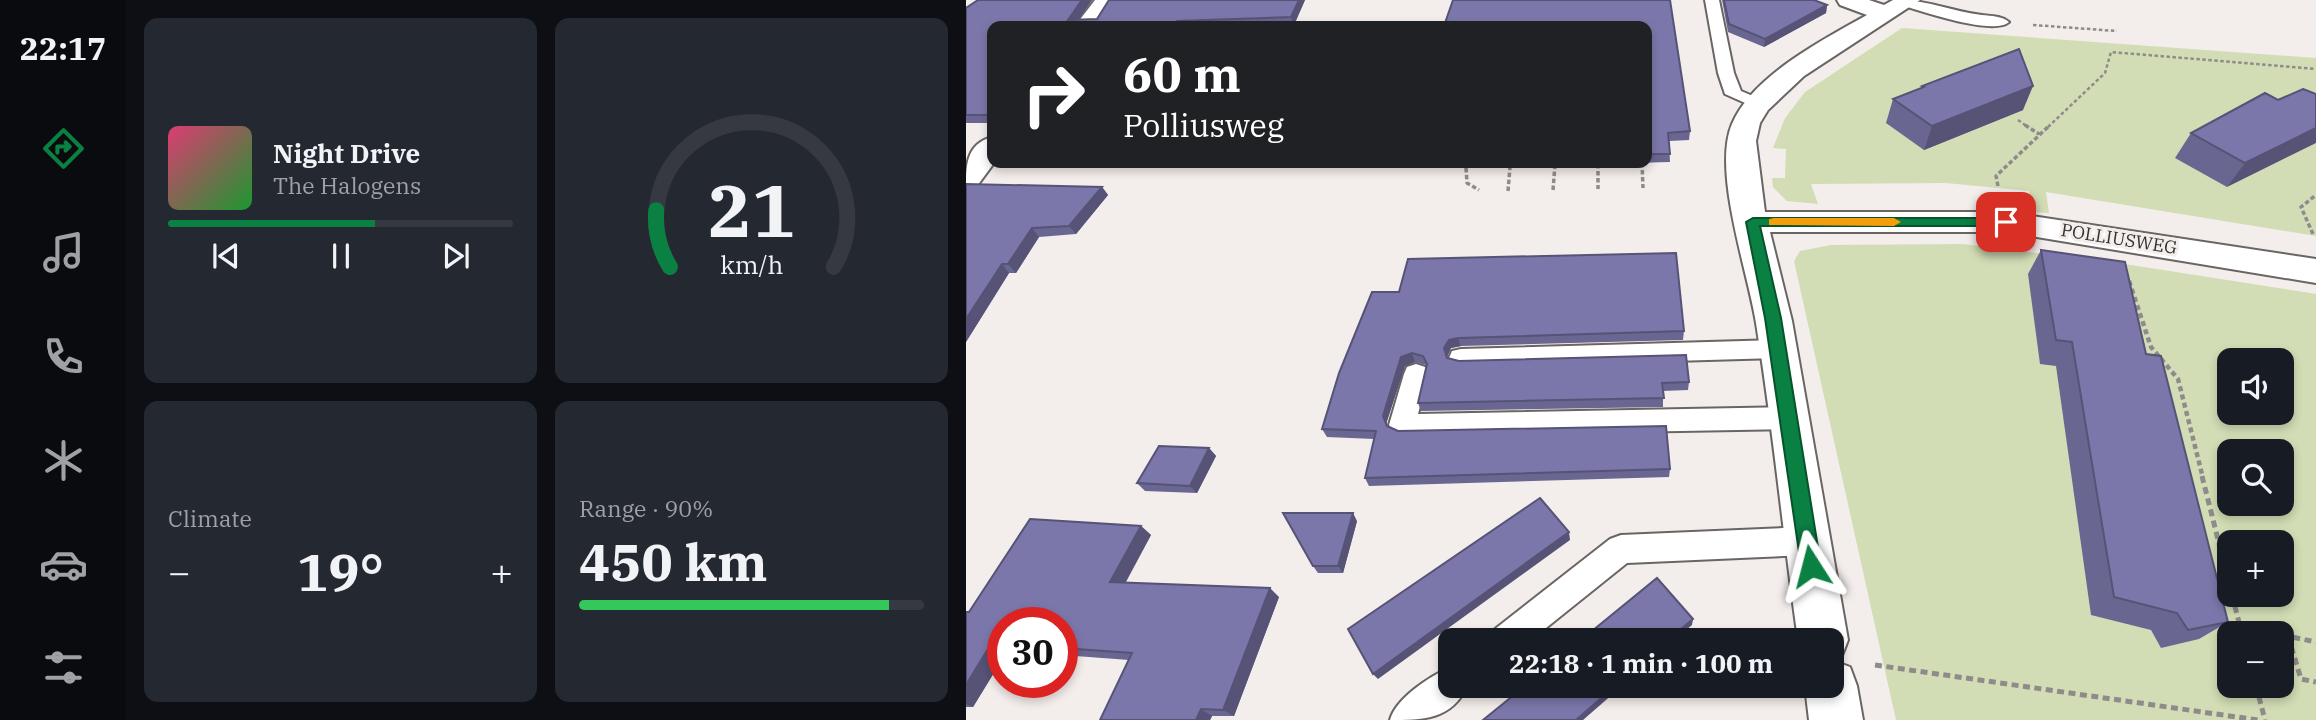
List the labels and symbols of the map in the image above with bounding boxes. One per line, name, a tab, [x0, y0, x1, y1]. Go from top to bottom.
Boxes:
pin	[1976, 192, 2036, 252]
street label: POLLIUSWEG	[2059, 218, 2179, 259]
position arrow	[1774, 529, 1848, 603]
speed limit sign: 30	[987, 607, 1078, 698]

